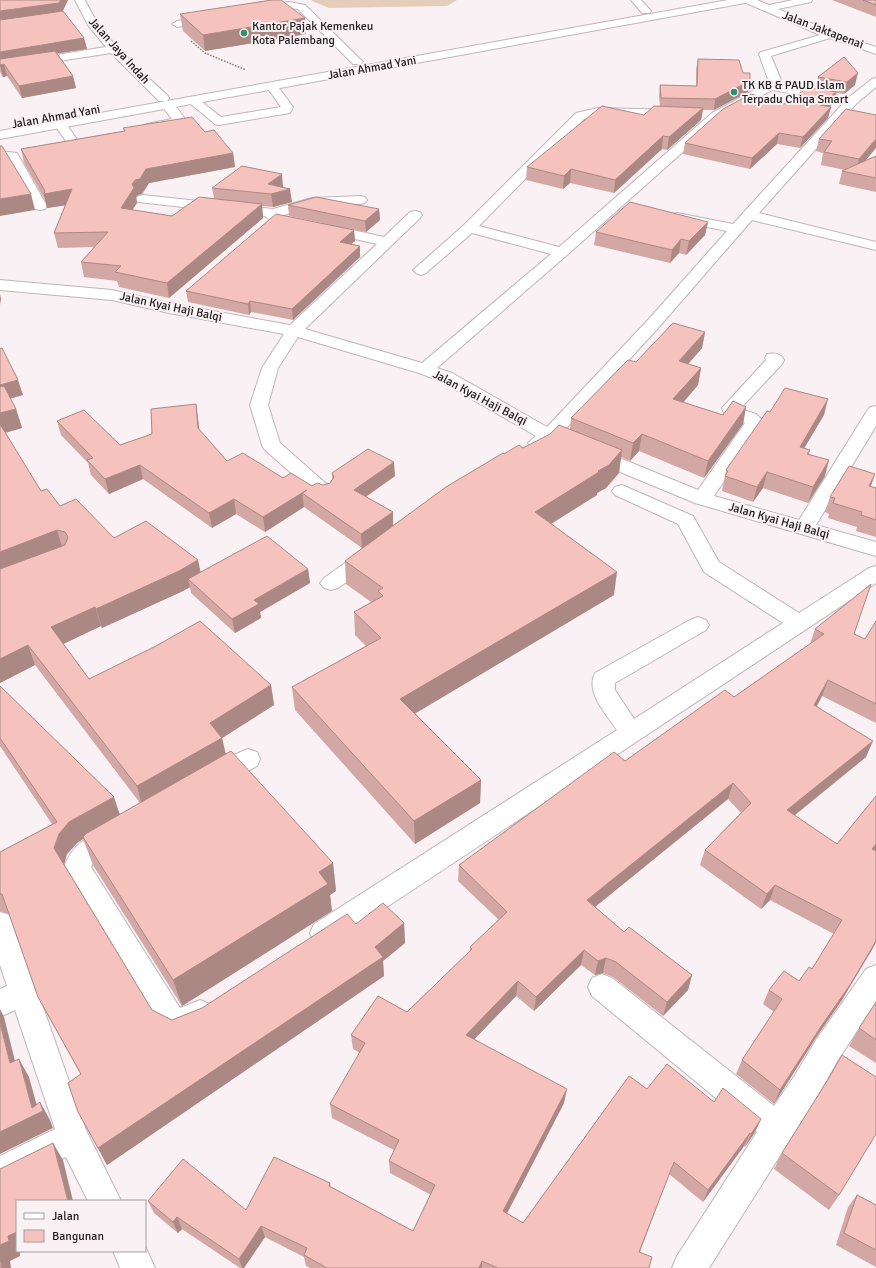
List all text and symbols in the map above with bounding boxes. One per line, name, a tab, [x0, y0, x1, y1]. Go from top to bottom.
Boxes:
street label: Jalan Jaktapenai	[780, 8, 866, 52]
street label: Jalan Jaya Indah	[85, 15, 153, 87]
place label: Kantor Pajak Kemenkeu Kota Palembang	[252, 19, 373, 48]
marker: Kantor Pajak Kemenkeu Kota Palembang	[239, 28, 249, 38]
street label: Jalan Ahmad Yani	[326, 53, 418, 83]
place label: TK KB & PAUD Islam Terpadu Chiqa Smart	[742, 78, 849, 107]
marker: TK KB & PAUD Islam Terpadu Chiqa Smart	[729, 87, 739, 97]
street label: Jalan Ahmad Yani	[10, 102, 102, 132]
street label: Jalan Kyai Haji Balqi	[118, 289, 224, 325]
street label: Jalan Kyai Haji Balqi	[430, 367, 530, 429]
street label: Jalan Kyai Haji Balqi	[727, 499, 831, 543]
legend	[16, 1200, 146, 1252]
text: Jalan	[52, 1209, 79, 1224]
text: Bangunan	[52, 1229, 104, 1244]

